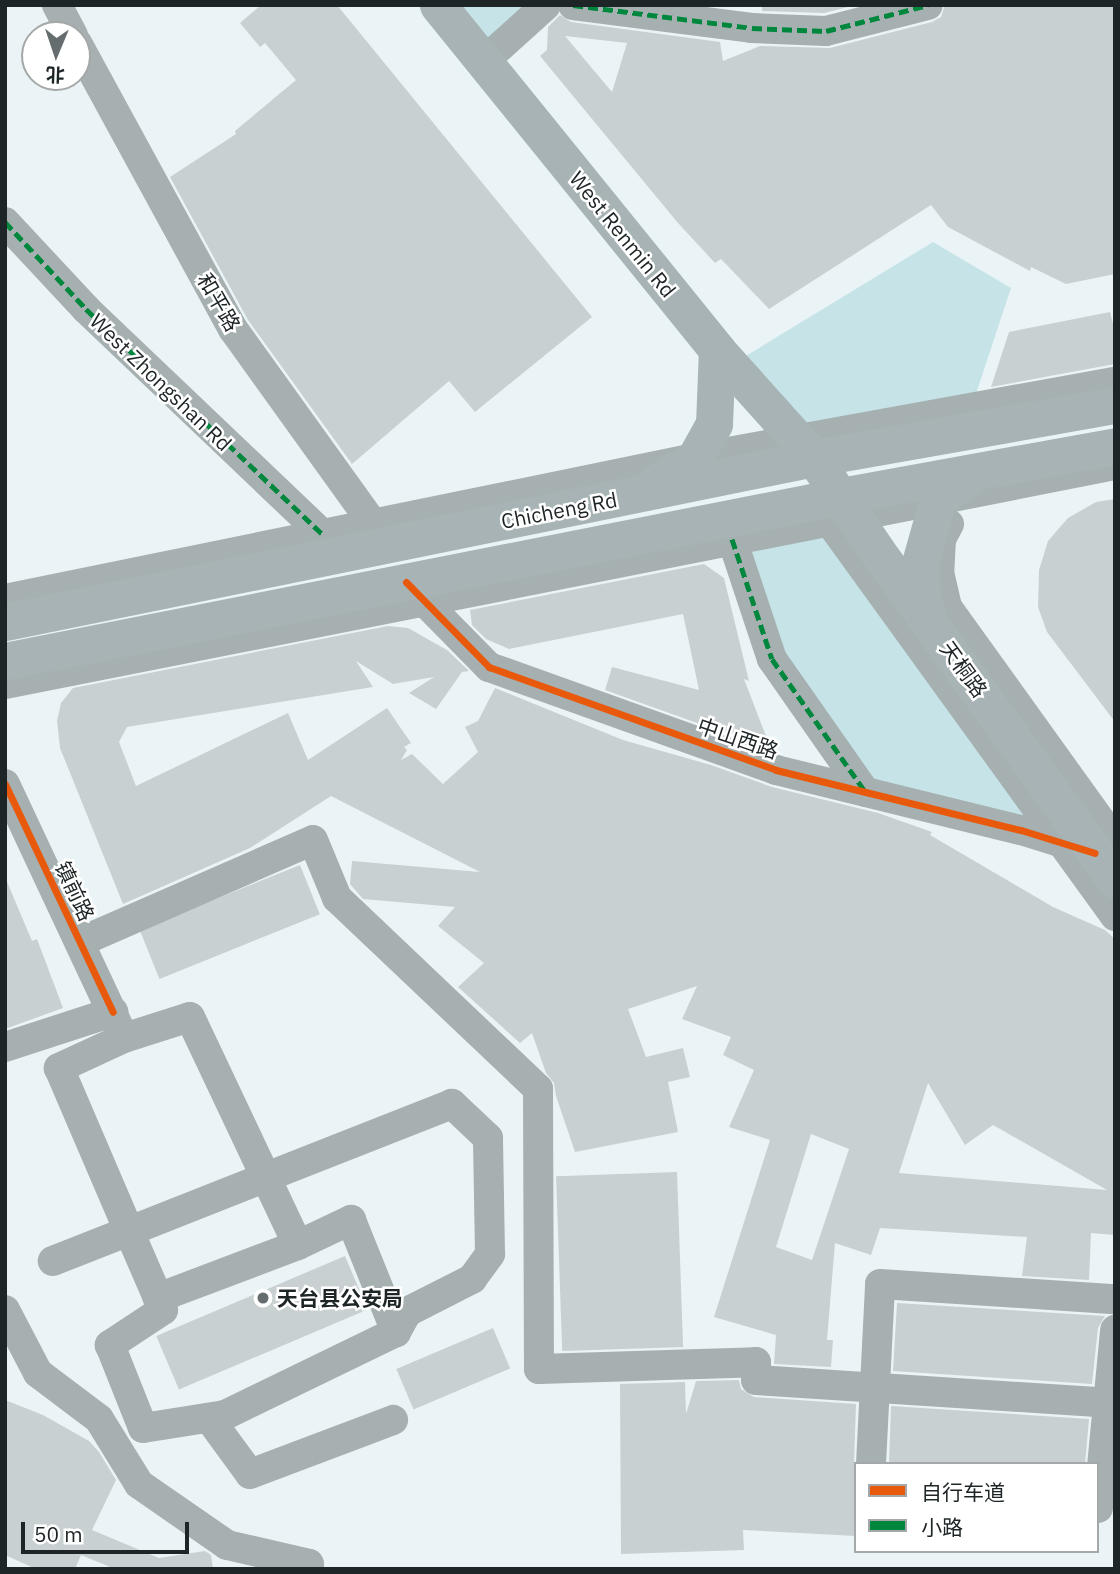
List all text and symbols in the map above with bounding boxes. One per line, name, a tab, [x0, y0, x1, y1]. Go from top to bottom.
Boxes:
north arrow	[21, 21, 91, 91]
text: 北	[45, 63, 65, 87]
street label: West Renmin Rd	[565, 166, 681, 302]
street label: 和平路	[192, 268, 246, 336]
street label: West Zhongshan Rd	[85, 308, 237, 456]
street label: Chicheng Rd	[499, 486, 619, 534]
street label: 天桐路	[935, 636, 993, 702]
street label: 中山西路	[694, 712, 782, 764]
street label: 镇前路	[50, 857, 100, 925]
place label: 天台县公安局	[277, 1285, 403, 1311]
marker: 天台县公安局	[255, 1290, 271, 1306]
legend	[854, 1462, 1099, 1553]
text: 自行车道	[921, 1478, 1005, 1506]
scale bar	[24, 1508, 192, 1552]
text: 小路	[921, 1513, 963, 1541]
text: 50 m	[34, 1520, 83, 1548]

